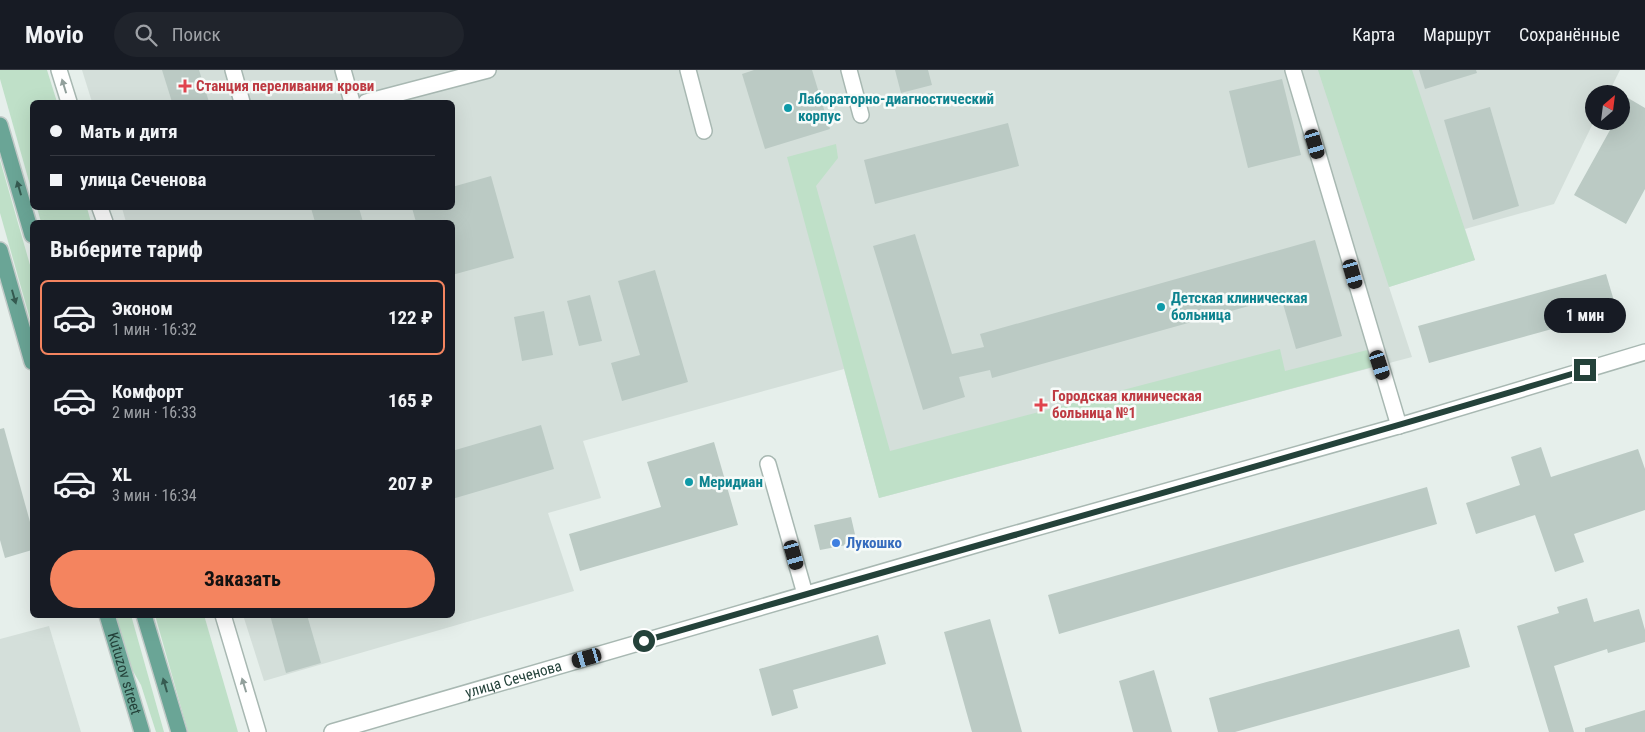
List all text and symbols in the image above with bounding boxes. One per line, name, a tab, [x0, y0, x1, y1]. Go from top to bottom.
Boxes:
search box	[114, 12, 464, 57]
text: Movio	[25, 21, 84, 49]
icon: search	[132, 21, 160, 49]
text: Поиск	[172, 23, 221, 46]
text: Карта	[1352, 24, 1395, 45]
text: Маршрут	[1423, 24, 1491, 45]
text: Сохранённые	[1519, 24, 1620, 45]
place label: Станция переливания крови	[196, 77, 374, 95]
one-way arrow	[59, 79, 67, 94]
marker: Станция переливания крови	[178, 79, 192, 93]
north arrow	[1585, 85, 1630, 130]
map controls	[1585, 85, 1630, 130]
place label: Лабораторно-диагностический корпус	[798, 90, 994, 125]
marker: Лабораторно-диагностический корпус	[782, 102, 794, 114]
text: Мать и дитя	[80, 120, 178, 143]
car	[1303, 127, 1326, 161]
text: улица Сеченова	[80, 168, 206, 191]
one-way arrow	[14, 181, 22, 196]
text: Выберите тариф	[50, 237, 203, 262]
car	[1341, 258, 1364, 290]
place label: Детская клиническая больница	[1171, 289, 1308, 324]
one-way arrow	[10, 290, 18, 305]
icon: car	[52, 295, 97, 340]
text: Эконом	[112, 297, 173, 320]
callout: 1 мин	[1544, 298, 1626, 332]
marker: Детская клиническая больница	[1155, 301, 1167, 313]
text: 122 ₽	[388, 306, 433, 329]
text: 1 мин	[1566, 306, 1604, 325]
text: 1 мин · 16:32	[112, 320, 197, 339]
car	[1368, 348, 1391, 382]
route end	[1574, 359, 1596, 381]
icon: car	[52, 378, 97, 423]
text: Комфорт	[112, 380, 184, 403]
place label: Городская клиническая больница №1	[1052, 387, 1202, 422]
text: 165 ₽	[388, 389, 433, 412]
marker: Городская клиническая больница №1	[1034, 398, 1048, 412]
text: 2 мин · 16:33	[112, 403, 197, 422]
icon: car	[52, 461, 97, 506]
text: XL	[112, 463, 132, 486]
text: 207 ₽	[388, 472, 433, 495]
place label: Меридиан	[699, 473, 763, 491]
marker: Меридиан	[683, 476, 695, 488]
text: 3 мин · 16:34	[112, 486, 197, 505]
place label: Лукошко	[846, 534, 902, 552]
marker: Лукошко	[830, 537, 842, 549]
car	[782, 539, 805, 571]
button: Заказать	[50, 550, 435, 608]
street label: Kutuzov street	[104, 630, 145, 717]
route start	[633, 630, 655, 652]
car	[570, 647, 603, 669]
street label: улица Сеченова	[463, 657, 564, 702]
one-way arrow	[160, 678, 168, 693]
one-way arrow	[239, 678, 247, 693]

